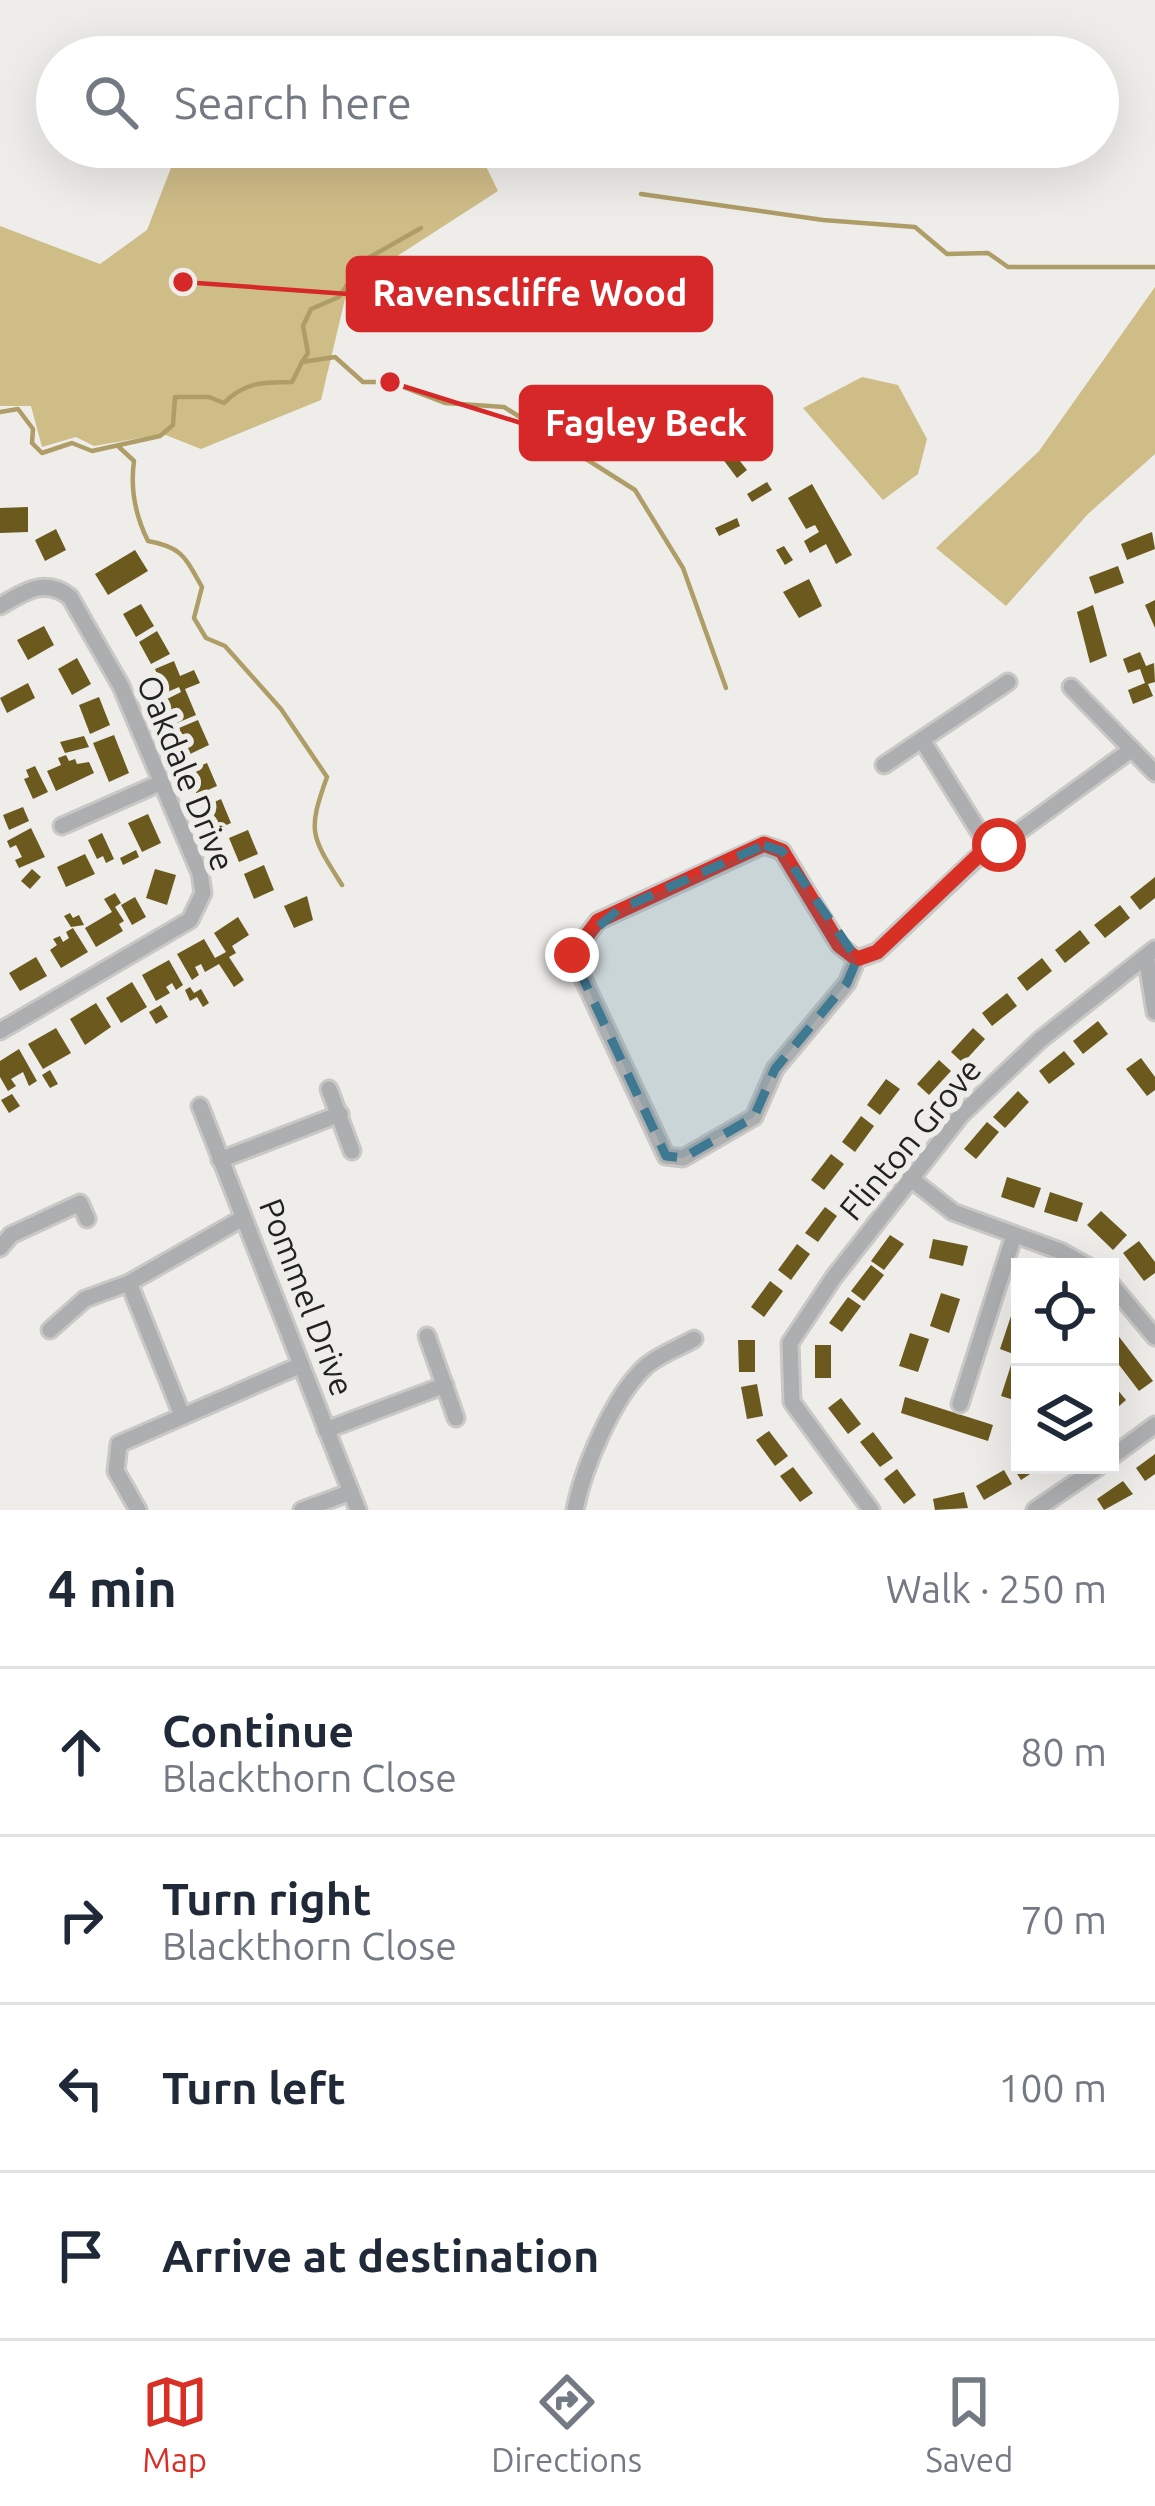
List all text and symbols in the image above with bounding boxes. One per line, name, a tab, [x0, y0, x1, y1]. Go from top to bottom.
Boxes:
search box	[36, 36, 1119, 168]
icon: search	[78, 69, 144, 135]
text: Search here	[174, 77, 412, 128]
callout: Ravenscliffe Wood	[348, 258, 711, 330]
text: Ravenscliffe Wood	[373, 272, 687, 313]
callout: Fagley Beck	[521, 387, 771, 459]
text: Fagley Beck	[545, 402, 747, 443]
street label: Oakdale Drive	[130, 670, 242, 876]
route start	[972, 818, 1026, 872]
route end	[545, 928, 599, 982]
street label: Flinton Grove	[831, 1050, 988, 1227]
street label: Pommel Drive	[253, 1193, 362, 1401]
map controls	[1011, 1258, 1119, 1474]
button: locate	[1011, 1258, 1119, 1366]
button: layers	[1011, 1366, 1119, 1474]
text: 4 min	[48, 1559, 177, 1617]
text: Walk · 250 m	[886, 1567, 1107, 1610]
text: Continue	[162, 1705, 354, 1756]
icon: ahead	[48, 1719, 114, 1785]
text: 80 m	[1020, 1730, 1107, 1773]
text: Blackthorn Close	[162, 1756, 457, 1799]
text: Turn right	[162, 1873, 371, 1924]
icon: right	[48, 1887, 114, 1953]
text: 70 m	[1020, 1898, 1107, 1941]
text: Blackthorn Close	[162, 1924, 457, 1967]
icon: left	[48, 2055, 114, 2121]
text: Turn left	[162, 2062, 346, 2113]
text: 100 m	[998, 2066, 1107, 2109]
icon: arrive	[48, 2223, 114, 2289]
text: Arrive at destination	[162, 2230, 599, 2281]
tab: Map	[142, 2369, 208, 2478]
tab: Directions	[491, 2369, 642, 2478]
tab: Saved	[925, 2369, 1013, 2478]

